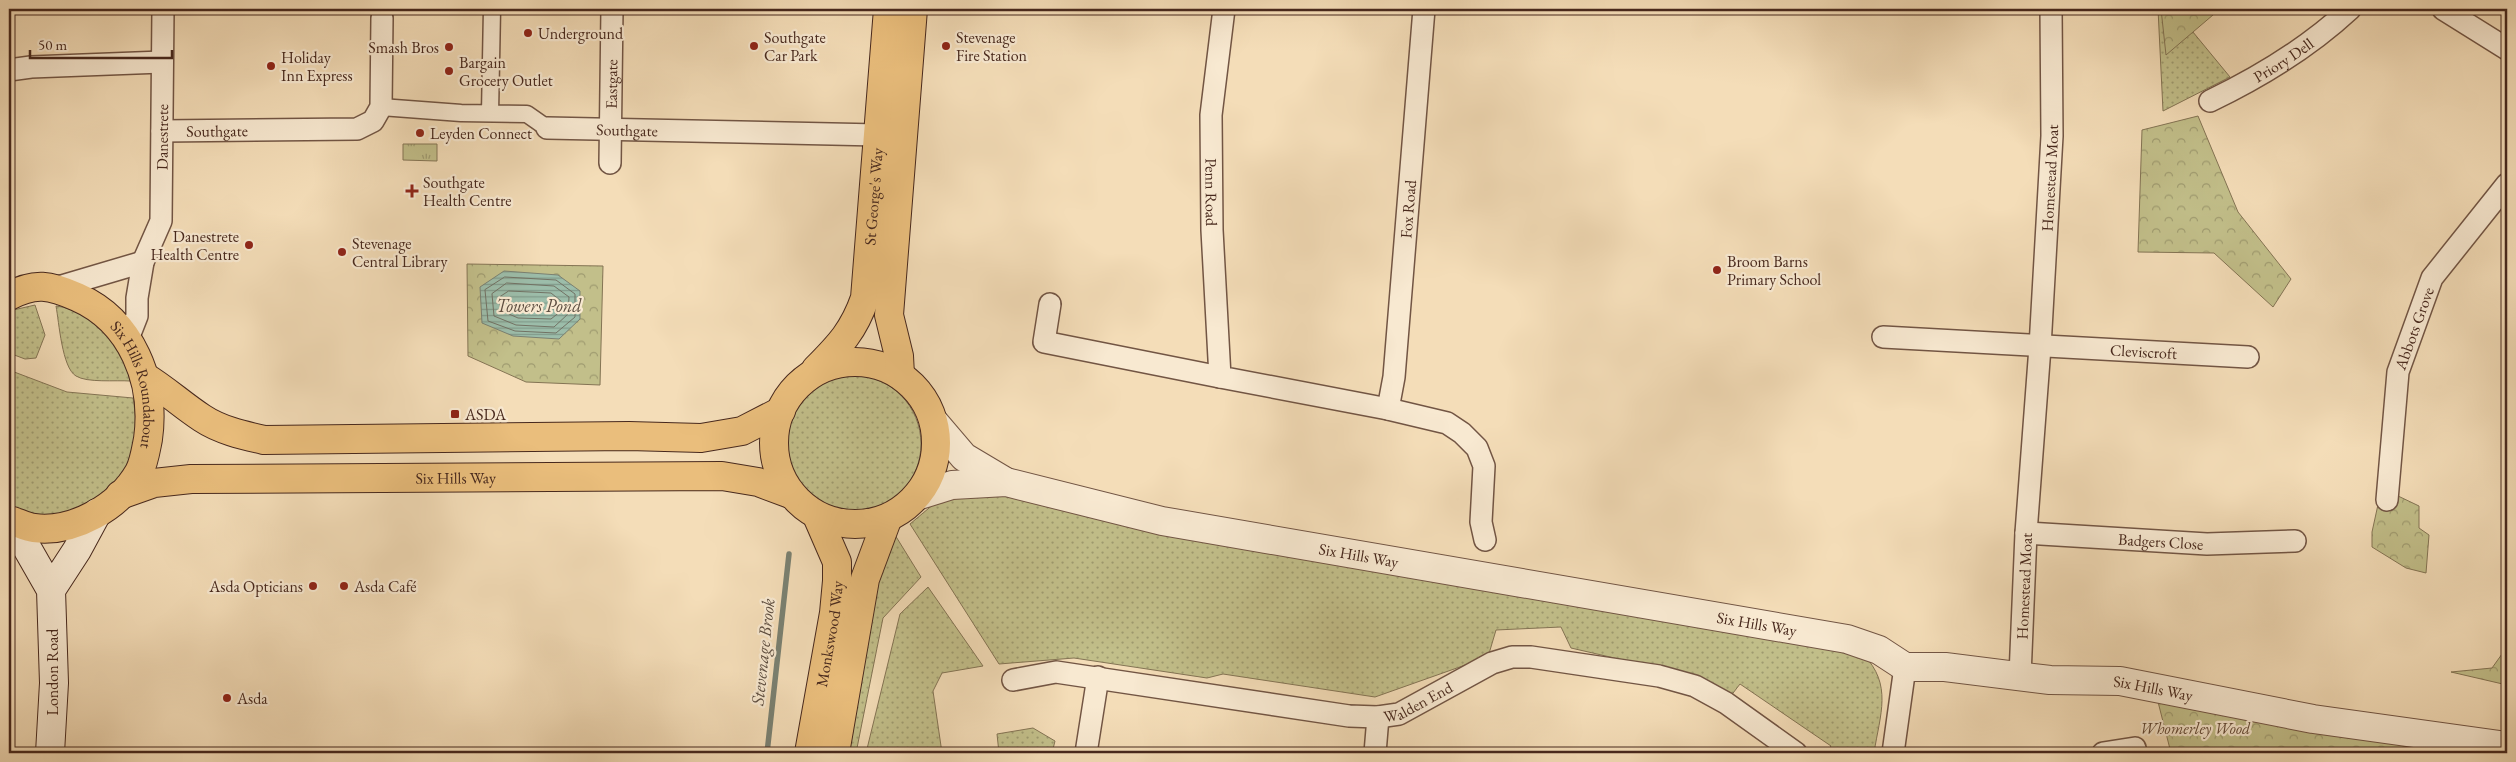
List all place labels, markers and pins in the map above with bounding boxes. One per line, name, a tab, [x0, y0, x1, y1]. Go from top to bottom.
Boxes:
place label: Underground	[538, 23, 624, 44]
marker: Underground	[522, 27, 534, 39]
place label: Southgate Car Park	[764, 27, 826, 66]
place label: Stevenage Fire Station	[956, 27, 1028, 66]
place label: Smash Bros	[368, 37, 439, 58]
marker: Southgate Car Park	[748, 40, 760, 52]
marker: Stevenage Fire Station	[940, 40, 952, 52]
marker: Smash Bros	[443, 41, 455, 53]
place label: Holiday Inn Express	[281, 47, 353, 86]
place label: Bargain Grocery Outlet	[459, 52, 553, 91]
marker: Holiday Inn Express	[265, 60, 277, 72]
marker: Bargain Grocery Outlet	[443, 65, 455, 77]
place label: Leyden Connect	[430, 123, 532, 144]
marker: Leyden Connect	[414, 127, 426, 139]
place label: Southgate Health Centre	[423, 172, 512, 211]
marker: Southgate Health Centre	[405, 184, 419, 198]
place label: Danestrete Health Centre	[150, 226, 239, 265]
place label: Stevenage Central Library	[352, 233, 448, 272]
marker: Danestrete Health Centre	[243, 239, 255, 251]
marker: Stevenage Central Library	[336, 246, 348, 258]
place label: Broom Barns Primary School	[1727, 251, 1821, 290]
marker: Broom Barns Primary School	[1711, 264, 1723, 276]
place label: ASDA	[464, 404, 507, 425]
marker: ASDA	[449, 408, 461, 420]
place label: Asda Opticians	[208, 576, 303, 597]
place label: Asda Café	[353, 576, 417, 597]
marker: Asda Opticians	[307, 580, 319, 592]
marker: Asda Café	[338, 580, 350, 592]
place label: Asda	[236, 688, 268, 709]
marker: Asda	[221, 692, 233, 704]

